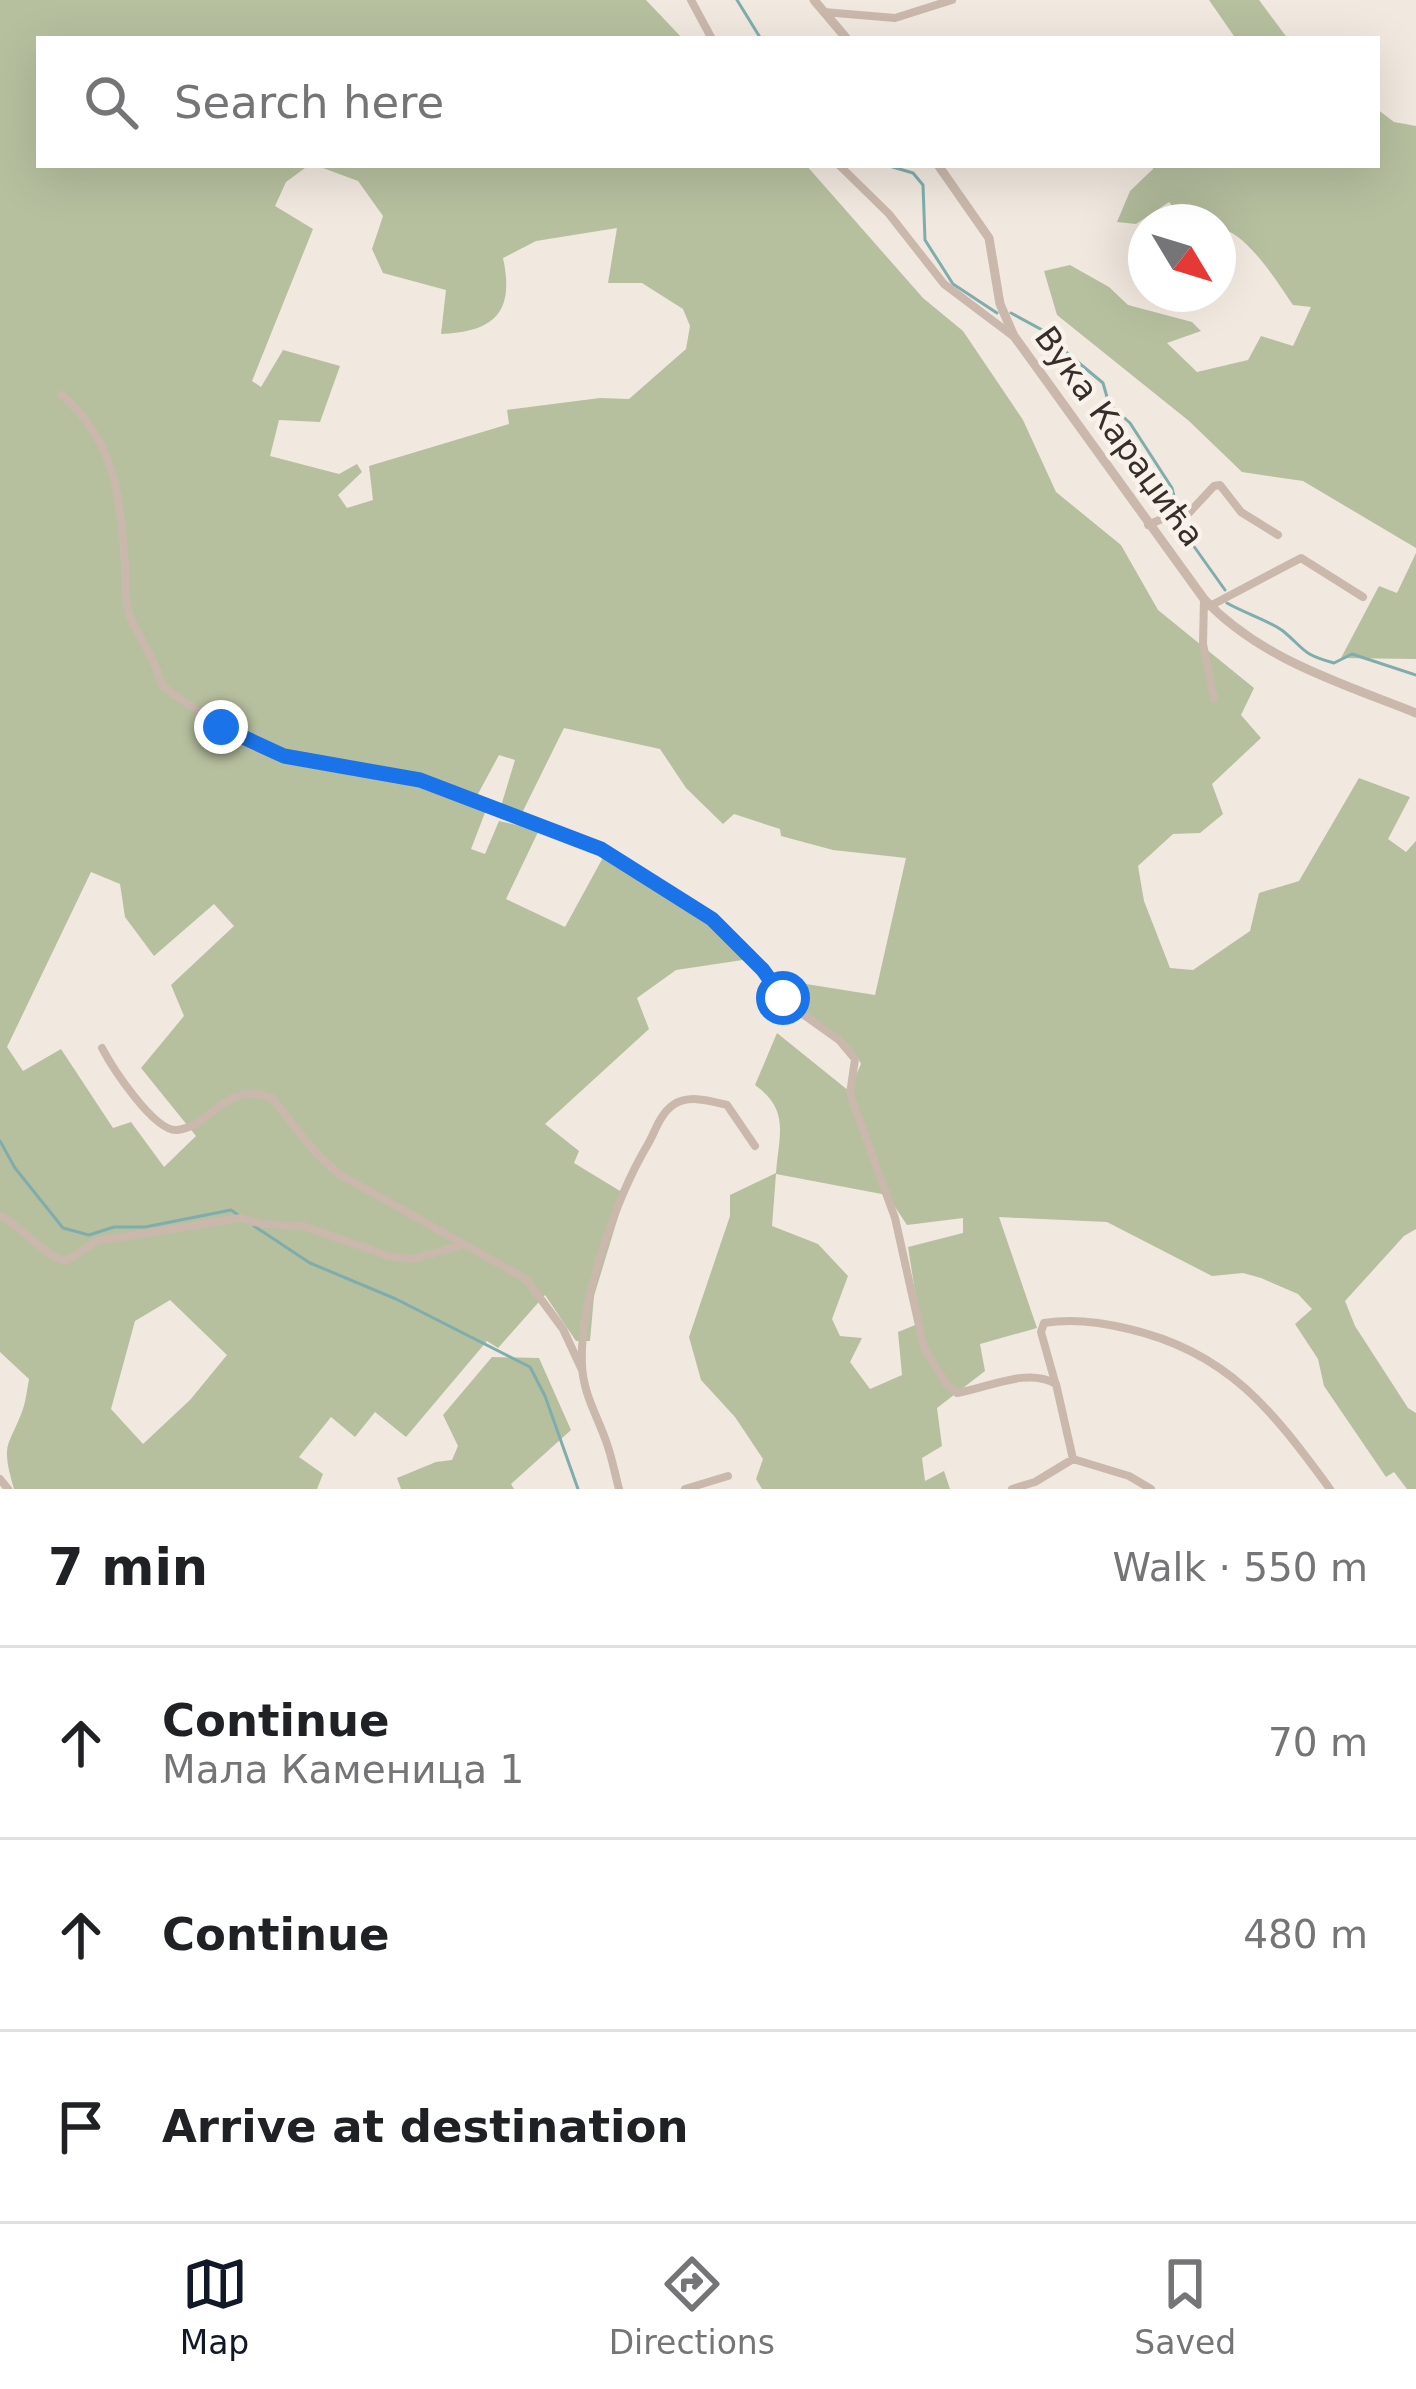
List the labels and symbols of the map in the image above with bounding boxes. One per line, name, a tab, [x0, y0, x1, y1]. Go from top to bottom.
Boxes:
north arrow	[1128, 204, 1236, 312]
street label: Вука Караџића	[1027, 319, 1212, 554]
route end	[194, 700, 248, 754]
route start	[756, 971, 810, 1025]

